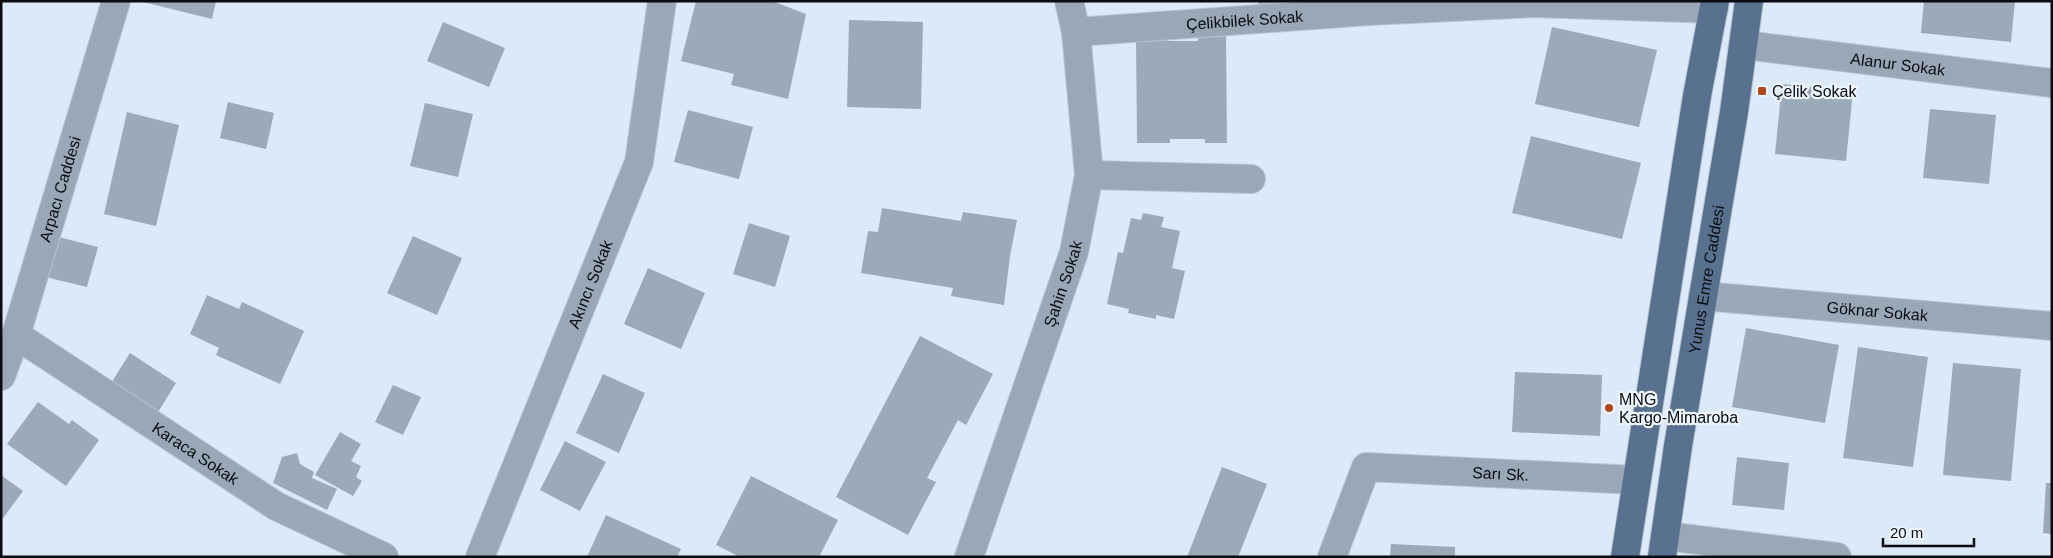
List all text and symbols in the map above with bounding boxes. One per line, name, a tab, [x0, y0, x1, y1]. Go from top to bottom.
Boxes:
street label: Çelikbilek Sokak	[1185, 8, 1305, 33]
street label: Alanur Sokak	[1849, 50, 1947, 79]
place label: Çelik Sokak	[1772, 83, 1857, 100]
marker: Çelik Sokak	[1756, 85, 1768, 97]
street label: Arpacı Caddesi	[36, 134, 84, 244]
street label: Yunus Emre Caddesi	[1686, 204, 1727, 355]
street label: Akıncı Sokak	[565, 237, 616, 331]
street label: Şahin Sokak	[1041, 238, 1085, 329]
street label: Göknar Sokak	[1826, 299, 1930, 324]
place label: MNG Kargo-Mimaroba	[1619, 391, 1738, 426]
marker: MNG Kargo-Mimaroba	[1603, 402, 1615, 414]
street label: Karaca Sokak	[149, 419, 242, 489]
street label: Sarı Sk.	[1472, 464, 1529, 484]
scale bar	[1883, 516, 1974, 548]
text: 20 m	[1890, 524, 1923, 541]

